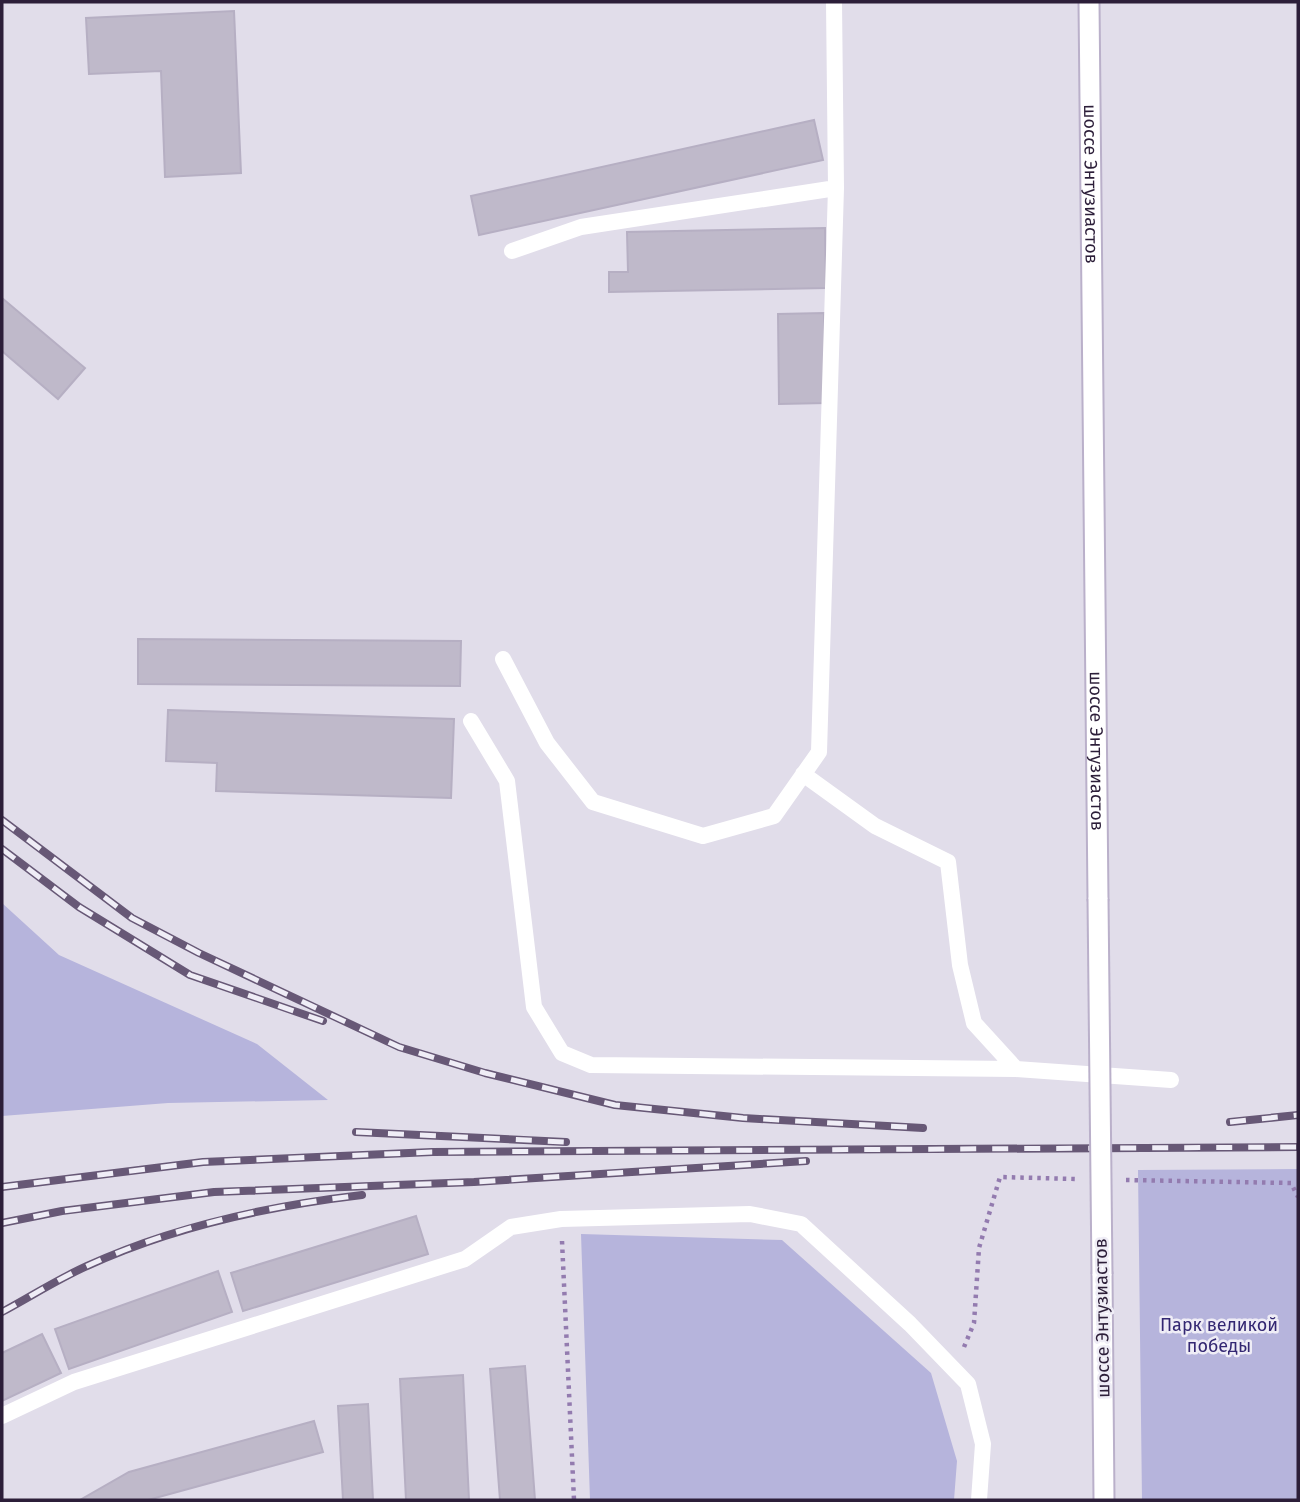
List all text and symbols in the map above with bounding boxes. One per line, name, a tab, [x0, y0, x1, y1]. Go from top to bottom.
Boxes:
street label: шоссе Энтузиастов	[1079, 104, 1103, 264]
street label: шоссе Энтузиастов	[1085, 671, 1108, 831]
street label: шоссе Энтузиастов	[1090, 1238, 1114, 1398]
park label: Парк великой победы	[1160, 1314, 1278, 1357]

